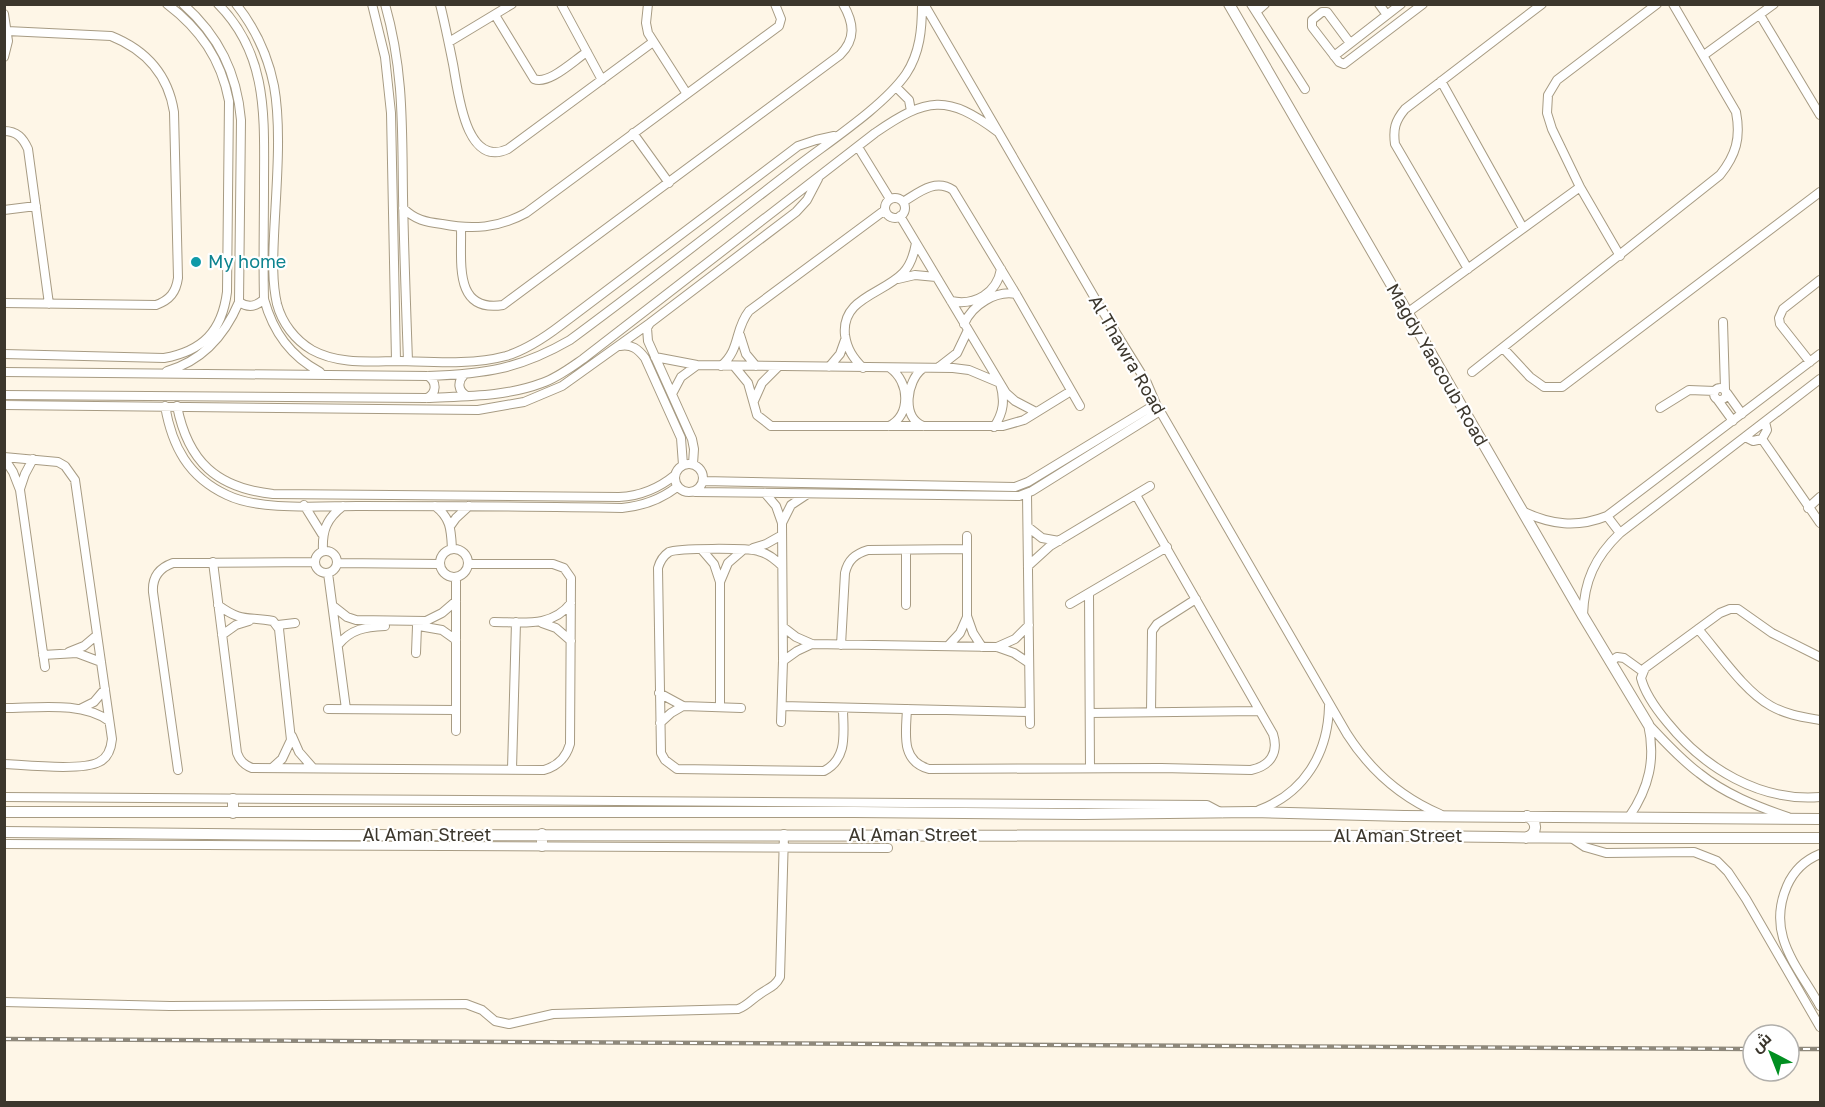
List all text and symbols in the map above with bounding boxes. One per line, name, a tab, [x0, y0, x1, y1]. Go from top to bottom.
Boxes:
place label: My home	[208, 250, 286, 272]
marker: My home	[189, 255, 203, 269]
street label: Magdy Yaacoub Road	[1382, 279, 1493, 450]
street label: Al Thawra Road	[1085, 291, 1171, 418]
street label: Al Aman Street	[363, 823, 491, 845]
street label: Al Aman Street	[849, 823, 977, 845]
street label: Al Aman Street	[1334, 824, 1462, 846]
north arrow	[1741, 1023, 1801, 1083]
text: ش	[1747, 1028, 1775, 1056]

